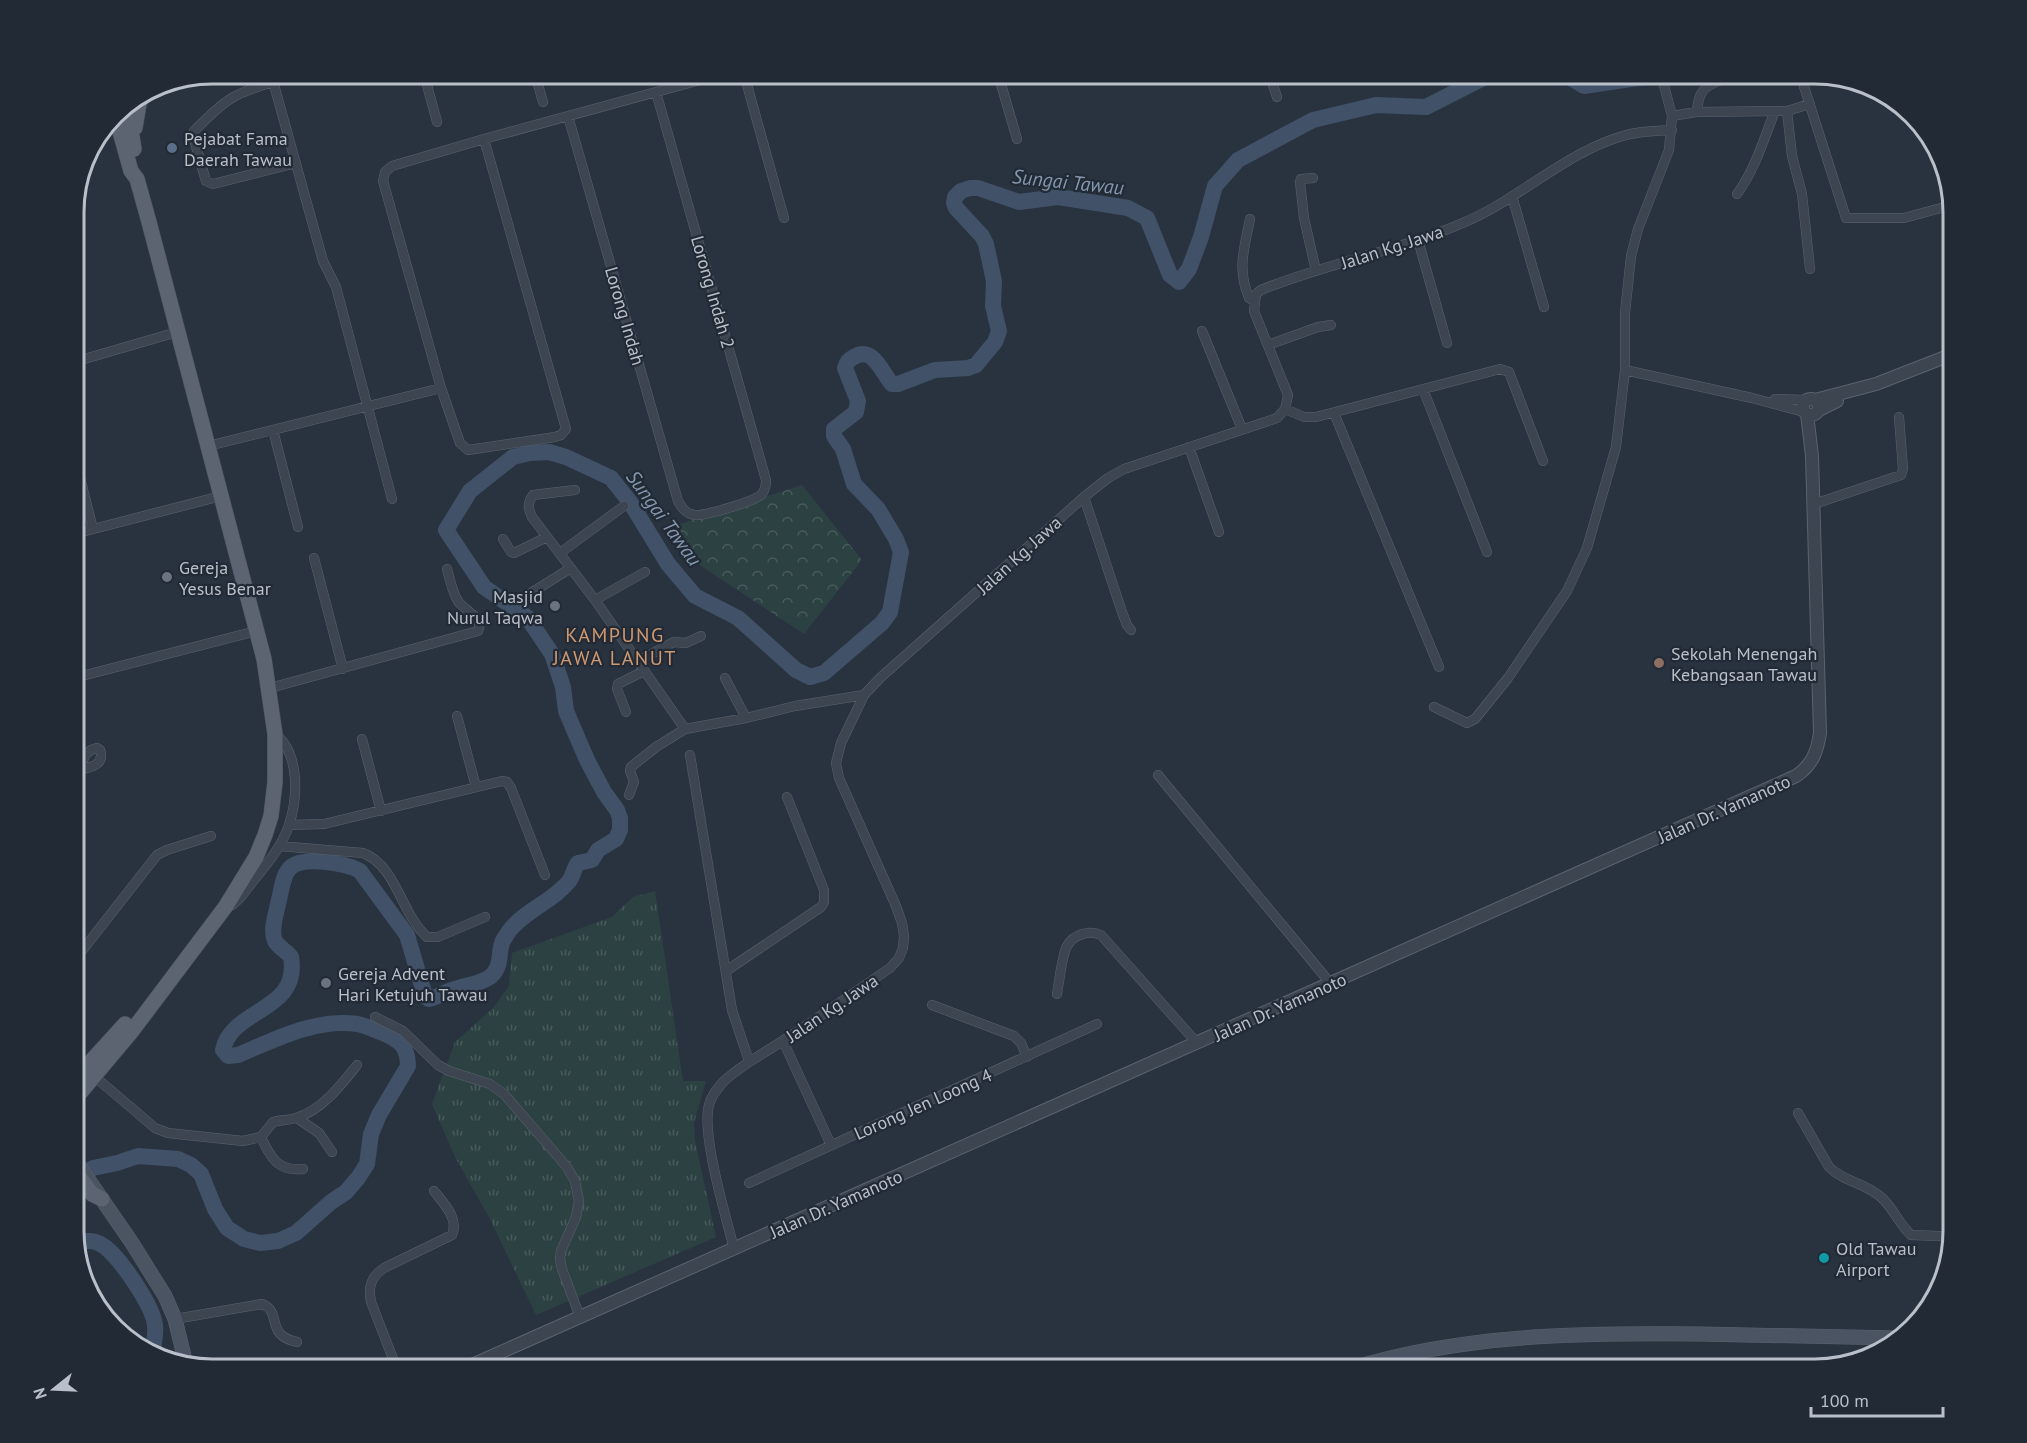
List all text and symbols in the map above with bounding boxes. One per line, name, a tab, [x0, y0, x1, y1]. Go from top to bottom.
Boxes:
place label: Pejabat Fama Daerah Tawau	[184, 127, 292, 171]
marker: Pejabat Fama Daerah Tawau	[165, 141, 179, 155]
water label: Sungai Tawau	[1011, 163, 1125, 201]
street label: Jalan Kg. Jawa	[1337, 220, 1446, 275]
street label: Lorong Indah 2	[686, 233, 740, 351]
street label: Lorong Indah	[600, 264, 650, 368]
water label: Sungai Tawau	[620, 465, 708, 571]
street label: Jalan Kg. Jawa	[971, 511, 1066, 600]
place label: Gereja Yesus Benar	[179, 556, 271, 600]
marker: Gereja Yesus Benar	[160, 570, 174, 584]
place label: Masjid Nurul Taqwa	[447, 585, 543, 629]
marker: Masjid Nurul Taqwa	[548, 599, 562, 613]
district label: KAMPUNG JAWA LANUT	[552, 622, 677, 671]
place label: Sekolah Menengah Kebangsaan Tawau	[1671, 642, 1817, 686]
marker: Sekolah Menengah Kebangsaan Tawau	[1652, 656, 1666, 670]
street label: Jalan Dr. Yamanoto	[1653, 769, 1794, 849]
place label: Gereja Advent Hari Ketujuh Tawau	[338, 962, 487, 1006]
street label: Jalan Dr. Yamanoto	[1209, 967, 1350, 1047]
street label: Jalan Kg. Jawa	[781, 969, 883, 1048]
marker: Gereja Advent Hari Ketujuh Tawau	[319, 976, 333, 990]
street label: Lorong Jen Loong 4	[850, 1063, 996, 1145]
street label: Jalan Dr. Yamanoto	[765, 1164, 906, 1244]
place label: Old Tawau Airport	[1836, 1237, 1916, 1281]
marker: Old Tawau Airport	[1817, 1251, 1831, 1265]
north arrow	[24, 1359, 84, 1419]
scale bar	[1811, 1380, 1943, 1418]
text: N	[29, 1386, 51, 1402]
text: 100 m	[1820, 1389, 1869, 1412]

